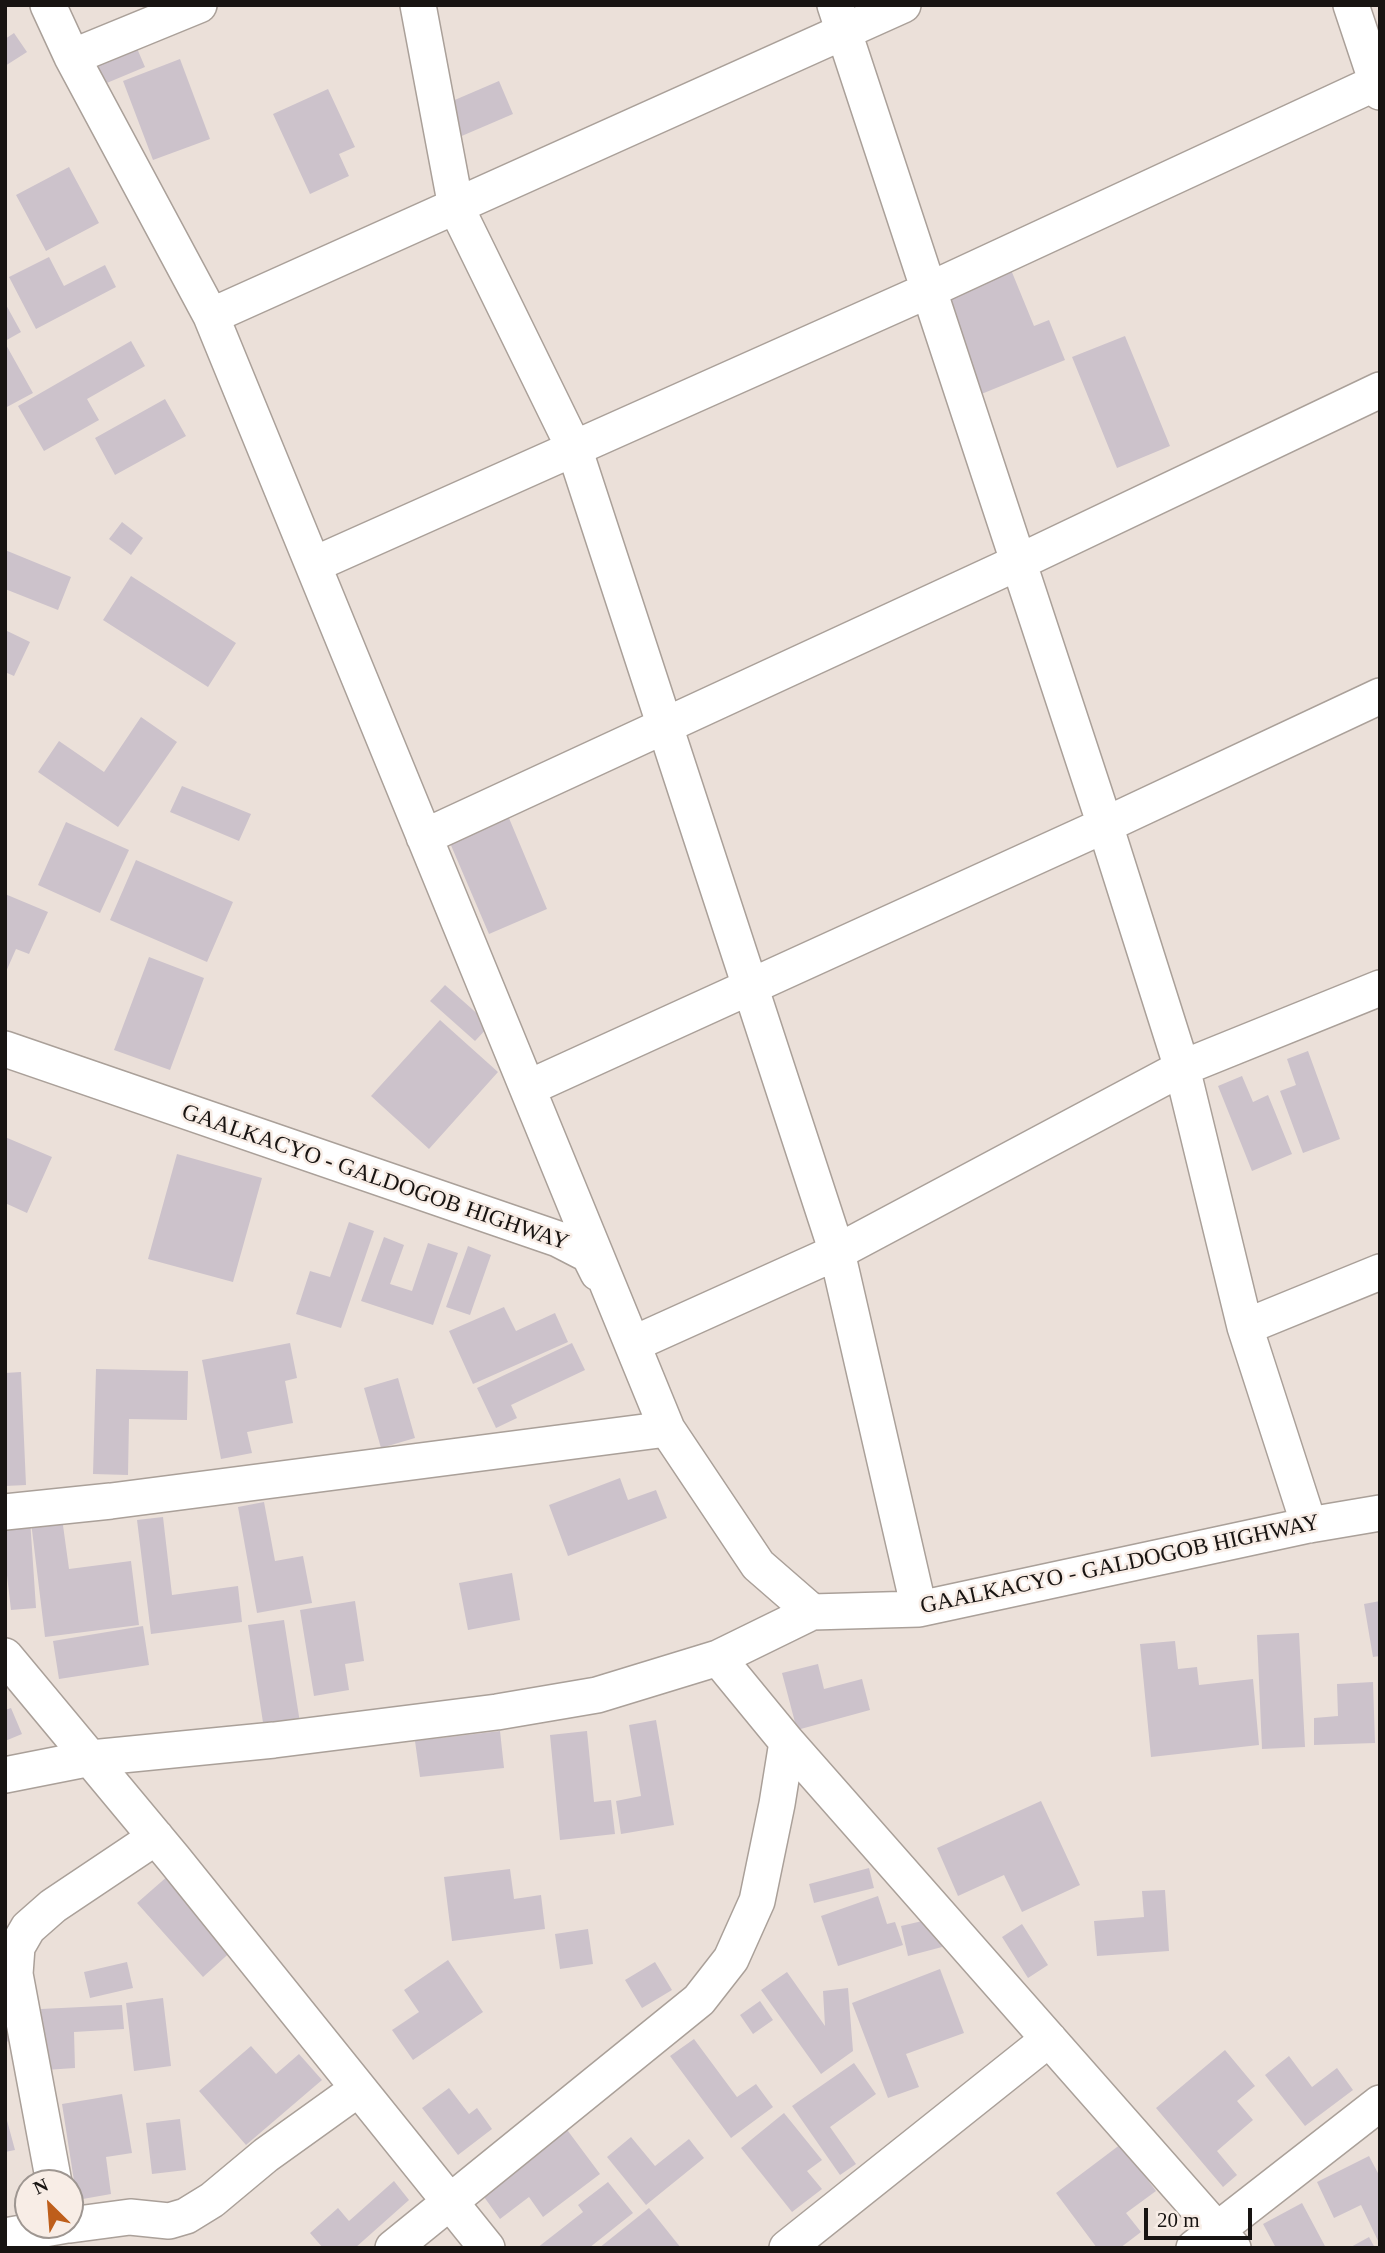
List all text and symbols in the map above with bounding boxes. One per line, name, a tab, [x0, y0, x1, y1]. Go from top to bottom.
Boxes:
street label: GAALKACYO - GALDOGOB HIGHWAY	[178, 1099, 572, 1257]
street label: GAALKACYO - GALDOGOB HIGHWAY	[918, 1509, 1322, 1621]
north arrow	[14, 2169, 84, 2239]
text: N	[30, 2174, 51, 2199]
scale bar	[1147, 2194, 1256, 2238]
text: 20 m	[1157, 2208, 1200, 2232]

